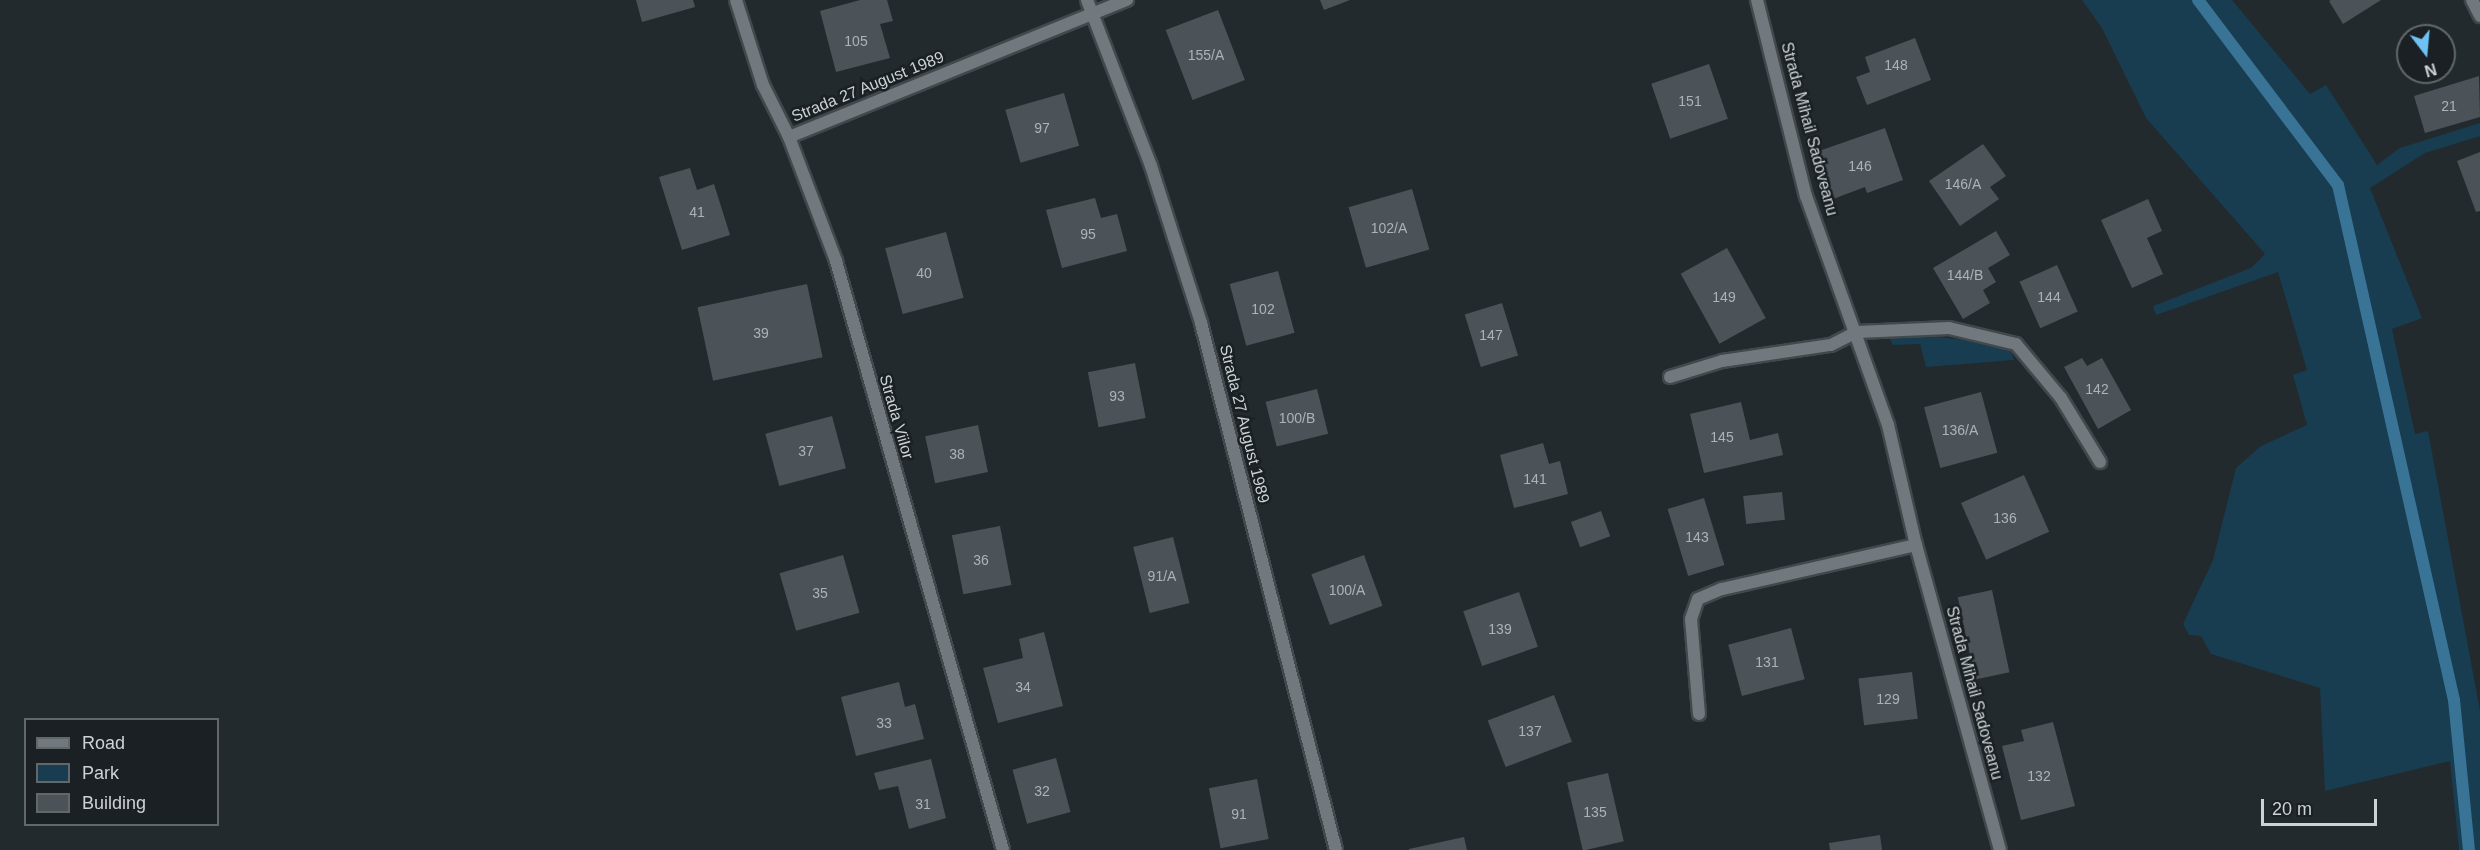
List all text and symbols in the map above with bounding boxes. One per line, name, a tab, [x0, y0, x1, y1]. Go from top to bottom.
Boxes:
north arrow	[2396, 24, 2456, 84]
house number: 105	[844, 33, 868, 49]
street label: Strada Mihail Sadoveanu	[1777, 40, 1841, 218]
street label: Strada 27 August 1989	[789, 47, 947, 127]
house number: 155/A	[1188, 47, 1224, 63]
house number: 148	[1884, 57, 1908, 73]
text: N	[2423, 60, 2438, 80]
house number: 151	[1678, 93, 1702, 109]
house number: 21	[2441, 98, 2457, 114]
house number: 97	[1034, 120, 1050, 136]
house number: 146	[1848, 158, 1872, 174]
house number: 146/A	[1945, 176, 1981, 192]
house number: 41	[689, 204, 705, 220]
house number: 102/A	[1371, 220, 1407, 236]
house number: 95	[1080, 226, 1096, 242]
house number: 40	[916, 265, 932, 281]
house number: 144/B	[1947, 267, 1983, 283]
house number: 149	[1712, 289, 1736, 305]
house number: 144	[2037, 289, 2061, 305]
house number: 102	[1251, 301, 1275, 317]
house number: 39	[753, 325, 769, 341]
house number: 147	[1479, 327, 1503, 343]
street label: Strada 27 August 1989	[1215, 342, 1273, 506]
street label: Strada Viilor	[875, 373, 917, 461]
house number: 142	[2085, 381, 2109, 397]
house number: 93	[1109, 388, 1125, 404]
house number: 100/B	[1279, 410, 1315, 426]
house number: 136/A	[1942, 422, 1978, 438]
house number: 145	[1710, 429, 1734, 445]
house number: 37	[798, 443, 814, 459]
house number: 38	[949, 446, 965, 462]
house number: 141	[1523, 471, 1547, 487]
house number: 136	[1993, 510, 2017, 526]
house number: 143	[1685, 529, 1709, 545]
house number: 36	[973, 552, 989, 568]
house number: 91/A	[1148, 568, 1176, 584]
house number: 100/A	[1329, 582, 1365, 598]
house number: 35	[812, 585, 828, 601]
street label: Strada Mihail Sadoveanu	[1942, 604, 2006, 782]
house number: 139	[1488, 621, 1512, 637]
house number: 131	[1755, 654, 1779, 670]
house number: 34	[1015, 679, 1031, 695]
house number: 129	[1876, 691, 1900, 707]
house number: 33	[876, 715, 892, 731]
legend	[24, 718, 219, 826]
house number: 137	[1518, 723, 1542, 739]
text: Road	[82, 733, 125, 753]
text: Park	[82, 763, 119, 783]
house number: 132	[2027, 768, 2051, 784]
house number: 32	[1034, 783, 1050, 799]
scale bar	[2264, 787, 2380, 825]
text: Building	[82, 793, 146, 813]
house number: 31	[915, 796, 931, 812]
text: 20 m	[2272, 799, 2312, 819]
house number: 135	[1583, 804, 1607, 820]
house number: 91	[1231, 806, 1247, 822]

